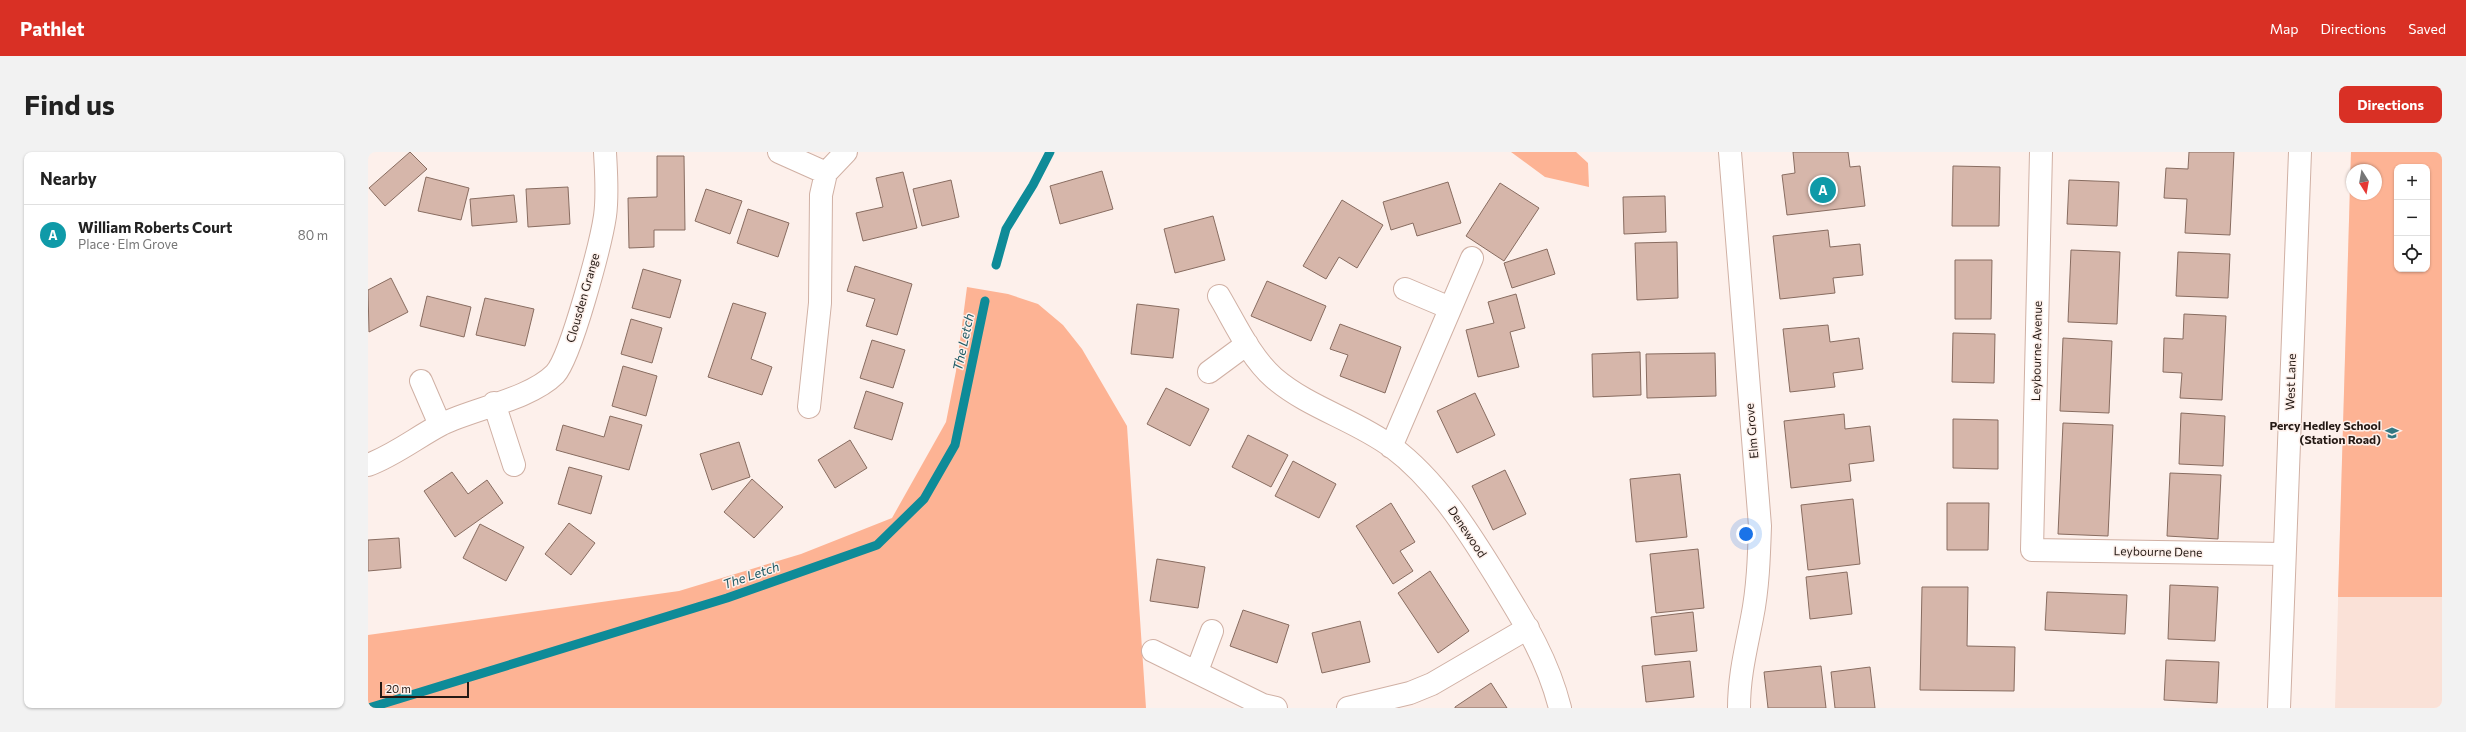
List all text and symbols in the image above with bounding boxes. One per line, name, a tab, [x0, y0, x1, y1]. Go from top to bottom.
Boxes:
text: Pathlet	[20, 17, 85, 40]
text: Map	[2270, 20, 2299, 37]
text: Directions	[2321, 20, 2386, 37]
text: Saved	[2408, 20, 2446, 37]
button: Directions	[2339, 86, 2442, 123]
text: Find us	[24, 87, 115, 121]
north arrow	[2346, 164, 2382, 200]
map controls	[2394, 164, 2430, 272]
button: +	[2394, 164, 2430, 200]
text: Nearby	[40, 168, 97, 189]
pin: A	[1810, 175, 1836, 205]
button: −	[2394, 200, 2430, 236]
text: William Roberts Court	[78, 218, 232, 236]
text: A	[48, 227, 58, 243]
text: 80 m	[298, 227, 328, 243]
text: Place · Elm Grove	[78, 236, 178, 252]
button: locate	[2394, 236, 2430, 272]
street label: Clousden Grange	[563, 251, 601, 344]
street label: Leybourne Avenue	[2028, 301, 2044, 401]
water label: The Letch	[949, 312, 977, 372]
street label: West Lane	[2282, 353, 2298, 411]
street label: Elm Grove	[1742, 403, 1760, 459]
place label: Percy Hedley School (Station Road)	[2269, 418, 2381, 446]
school or university icon: Percy Hedley School (Station Road)	[2384, 425, 2400, 441]
street label: Denewood	[1446, 503, 1490, 560]
your location	[1736, 524, 1756, 544]
street label: Leybourne Dene	[2113, 543, 2203, 559]
water label: The Letch	[721, 558, 781, 592]
scale bar	[380, 680, 469, 699]
text: 20 m	[386, 682, 411, 695]

